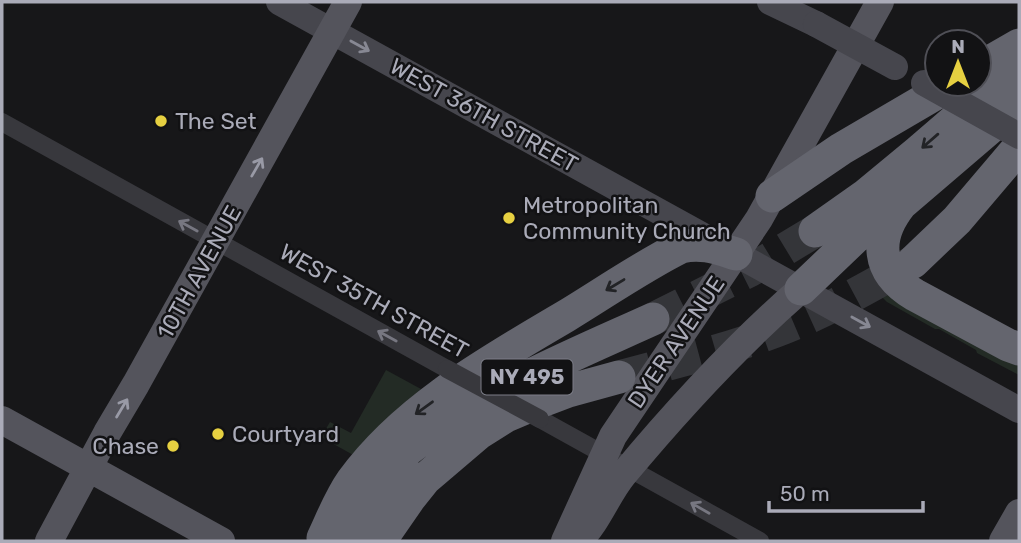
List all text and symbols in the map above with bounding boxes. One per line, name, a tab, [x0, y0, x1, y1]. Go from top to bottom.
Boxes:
north arrow	[923, 28, 993, 98]
text: N	[951, 35, 965, 58]
one-way arrow	[349, 40, 370, 53]
street label: WEST 36TH STREET	[385, 52, 583, 178]
place label: The Set	[175, 107, 256, 135]
marker: The Set	[153, 113, 169, 129]
one-way arrow	[922, 133, 940, 149]
one-way arrow	[250, 157, 264, 177]
place label: Metropolitan Community Church	[523, 191, 731, 245]
street label: 10TH AVENUE	[151, 200, 247, 344]
marker: Metropolitan Community Church	[501, 210, 517, 226]
one-way arrow	[178, 219, 199, 232]
street label: WEST 35TH STREET	[275, 238, 473, 364]
street label: DYER AVENUE	[621, 271, 731, 413]
one-way arrow	[606, 279, 626, 293]
one-way arrow	[850, 316, 871, 329]
one-way arrow	[377, 329, 398, 342]
road number: NY 495	[482, 360, 572, 394]
one-way arrow	[116, 398, 129, 419]
one-way arrow	[415, 401, 434, 415]
place label: Courtyard	[232, 420, 339, 448]
marker: Courtyard	[210, 426, 226, 442]
place label: Chase	[92, 432, 159, 460]
marker: Chase	[165, 438, 181, 454]
scale bar	[769, 470, 923, 514]
text: 50 m	[780, 481, 830, 506]
one-way arrow	[691, 501, 711, 515]

